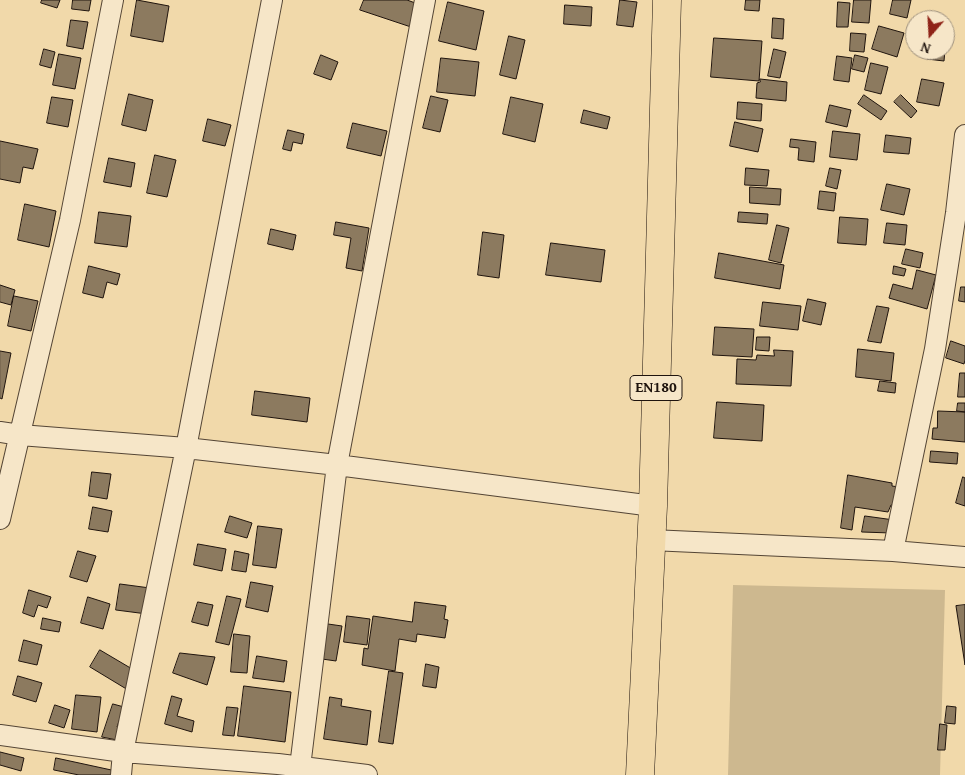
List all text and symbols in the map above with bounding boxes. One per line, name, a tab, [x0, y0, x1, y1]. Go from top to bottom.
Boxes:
north arrow	[905, 10, 955, 60]
text: N	[918, 37, 933, 59]
road number: EN180	[630, 376, 682, 400]

